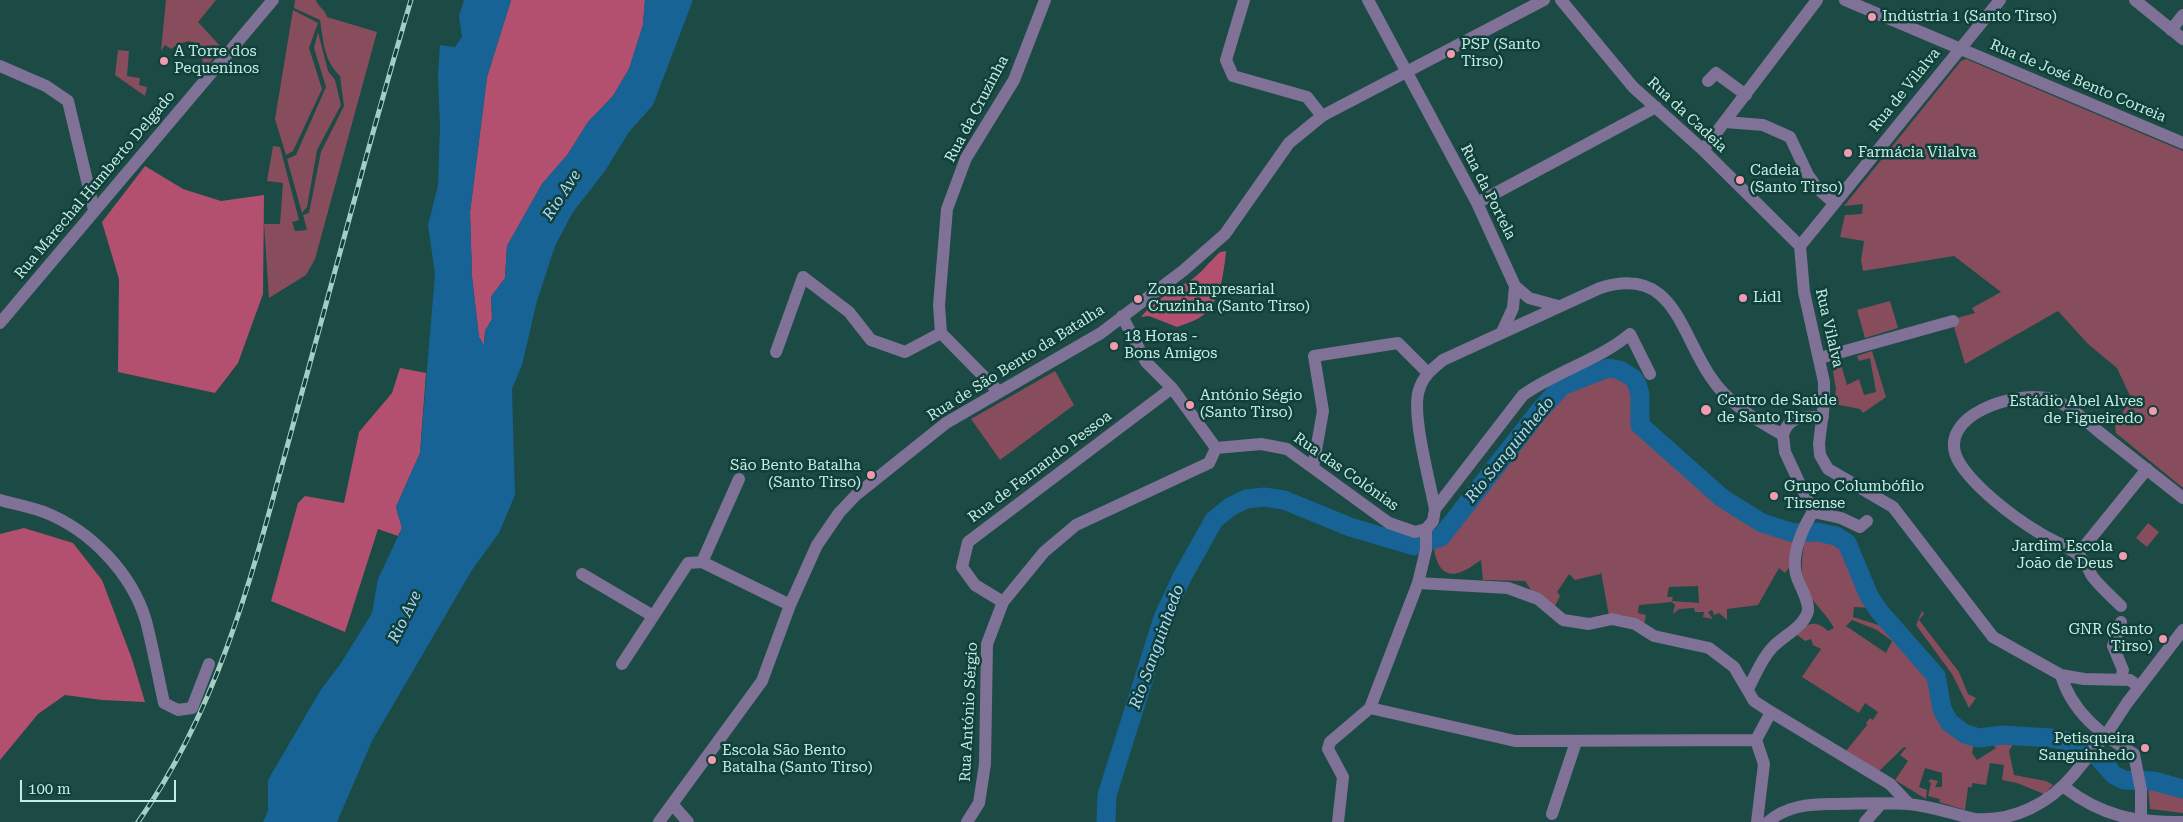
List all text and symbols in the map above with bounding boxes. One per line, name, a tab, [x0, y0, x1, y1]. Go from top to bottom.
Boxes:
place label: Indústria 1 (Santo Tirso)	[1882, 8, 2057, 26]
marker: Indústria 1 (Santo Tirso)	[1866, 11, 1878, 23]
place label: PSP (Santo Tirso)	[1461, 36, 1540, 71]
street label: Rua de José Bento Correia	[1987, 36, 2169, 126]
place label: A Torre dos Pequeninos	[174, 43, 259, 78]
street label: Rua de Vilalva	[1866, 45, 1944, 135]
marker: PSP (Santo Tirso)	[1445, 48, 1457, 60]
street label: Rua da Cruzinha	[941, 52, 1013, 166]
marker: A Torre dos Pequeninos	[158, 55, 170, 67]
street label: Rua da Cadeia	[1643, 73, 1731, 157]
street label: Rua Marechal Humberto Delgado	[11, 87, 179, 283]
street label: Rua da Portela	[1456, 142, 1520, 242]
place label: Farmácia Vilalva	[1858, 144, 1976, 162]
marker: Farmácia Vilalva	[1842, 147, 1854, 159]
place label: Cadeia (Santo Tirso)	[1750, 162, 1843, 197]
water label: Rio Ave	[539, 166, 585, 224]
marker: Cadeia (Santo Tirso)	[1734, 174, 1746, 186]
place label: Zona Empresarial Cruzinha (Santo Tirso)	[1148, 281, 1310, 316]
street label: Rua Vilalva	[1811, 287, 1847, 369]
place label: Lidl	[1753, 289, 1781, 307]
marker: Lidl	[1737, 292, 1749, 304]
marker: Zona Empresarial Cruzinha (Santo Tirso)	[1132, 293, 1144, 305]
street label: Rua de São Bento da Batalha	[924, 301, 1108, 425]
place label: 18 Horas - Bons Amigos	[1124, 328, 1217, 363]
marker: 18 Horas - Bons Amigos	[1108, 340, 1120, 352]
place label: António Ségio (Santo Tirso)	[1200, 387, 1303, 422]
place label: Centro de Saúde de Santo Tirso	[1717, 392, 1837, 427]
water label: Rio Sanguinhedo	[1462, 393, 1558, 507]
place label: Estádio Abel Alves de Figueiredo	[2009, 393, 2143, 428]
marker: António Ségio (Santo Tirso)	[1184, 399, 1196, 411]
marker: Centro de Saúde de Santo Tirso	[1699, 403, 1713, 417]
marker: Estádio Abel Alves de Figueiredo	[2147, 405, 2159, 417]
street label: Rua de Fernando Pessoa	[965, 407, 1115, 527]
street label: Rua das Colónias	[1290, 429, 1402, 515]
place label: São Bento Batalha (Santo Tirso)	[730, 457, 861, 492]
marker: São Bento Batalha (Santo Tirso)	[865, 469, 877, 481]
place label: Grupo Columbófilo Tirsense	[1784, 478, 1924, 513]
marker: Grupo Columbófilo Tirsense	[1768, 490, 1780, 502]
place label: Jardim Escola João de Deus	[2012, 538, 2113, 573]
marker: Jardim Escola João de Deus	[2117, 550, 2129, 562]
water label: Rio Sanguinhedo	[1126, 582, 1188, 712]
water label: Rio Ave	[384, 588, 426, 646]
place label: GNR (Santo Tirso)	[2068, 621, 2153, 656]
marker: GNR (Santo Tirso)	[2157, 633, 2169, 645]
street label: Rua António Sérgio	[956, 642, 982, 782]
place label: Petisqueira Sanguinhedo	[2039, 730, 2135, 765]
place label: Escola São Bento Batalha (Santo Tirso)	[722, 742, 873, 777]
marker: Petisqueira Sanguinhedo	[2139, 742, 2151, 754]
marker: Escola São Bento Batalha (Santo Tirso)	[706, 754, 718, 766]
scale bar	[22, 770, 179, 802]
text: 100 m	[28, 780, 71, 798]

